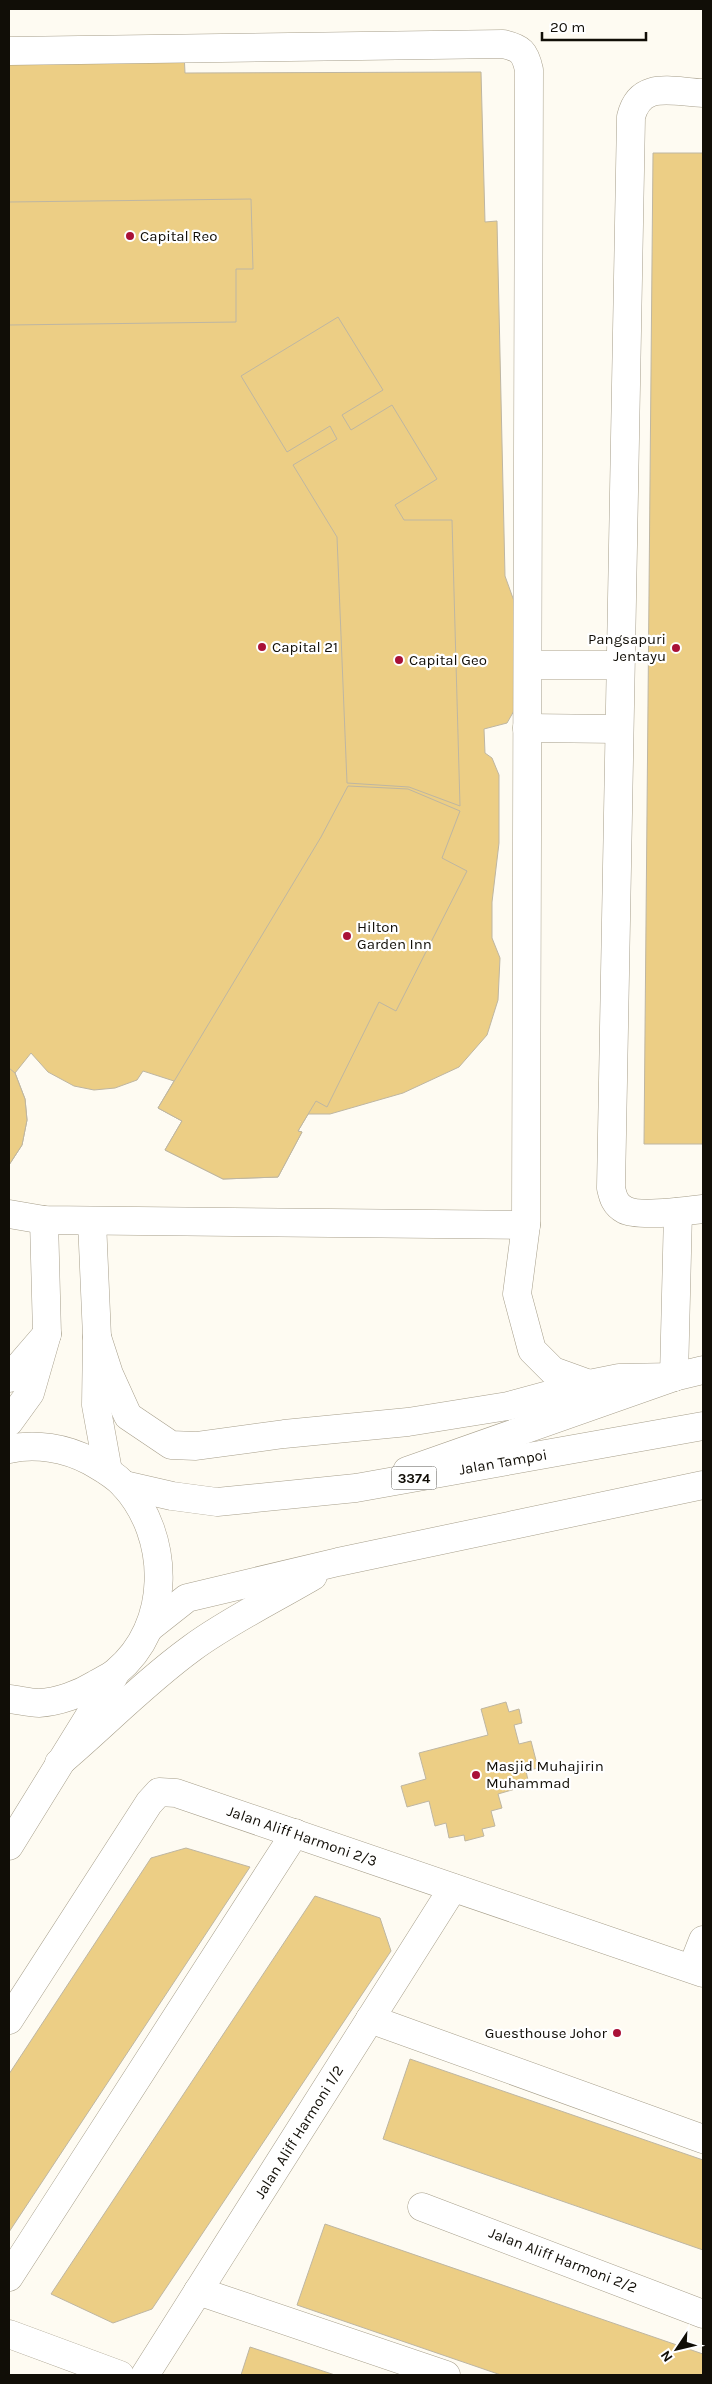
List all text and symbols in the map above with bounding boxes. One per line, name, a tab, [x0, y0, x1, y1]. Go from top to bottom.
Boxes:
scale bar	[542, 10, 646, 42]
text: 20 m	[550, 18, 585, 36]
place label: Capital Reo	[140, 227, 217, 245]
marker: Capital Reo	[124, 230, 136, 242]
place label: Pangsapuri Jentayu	[588, 630, 666, 665]
place label: Capital 21	[272, 638, 338, 656]
marker: Capital 21	[256, 641, 268, 653]
marker: Pangsapuri Jentayu	[670, 642, 682, 654]
place label: Capital Geo	[409, 651, 487, 669]
marker: Capital Geo	[393, 654, 405, 666]
place label: Hilton Garden Inn	[357, 918, 432, 953]
marker: Hilton Garden Inn	[341, 930, 353, 942]
street label: Jalan Tampoi	[457, 1445, 549, 1479]
road number: 3374	[392, 1466, 436, 1490]
place label: Masjid Muhajirin Muhammad	[486, 1757, 604, 1792]
marker: Masjid Muhajirin Muhammad	[470, 1769, 482, 1781]
street label: Jalan Aliff Harmoni 2/3	[225, 1802, 379, 1870]
place label: Guesthouse Johor	[485, 2024, 608, 2042]
marker: Guesthouse Johor	[611, 2027, 623, 2039]
street label: Jalan Aliff Harmoni 1/2	[251, 2062, 347, 2202]
street label: Jalan Aliff Harmoni 2/2	[486, 2223, 640, 2297]
north arrow	[652, 2324, 702, 2374]
text: N	[657, 2347, 677, 2365]

